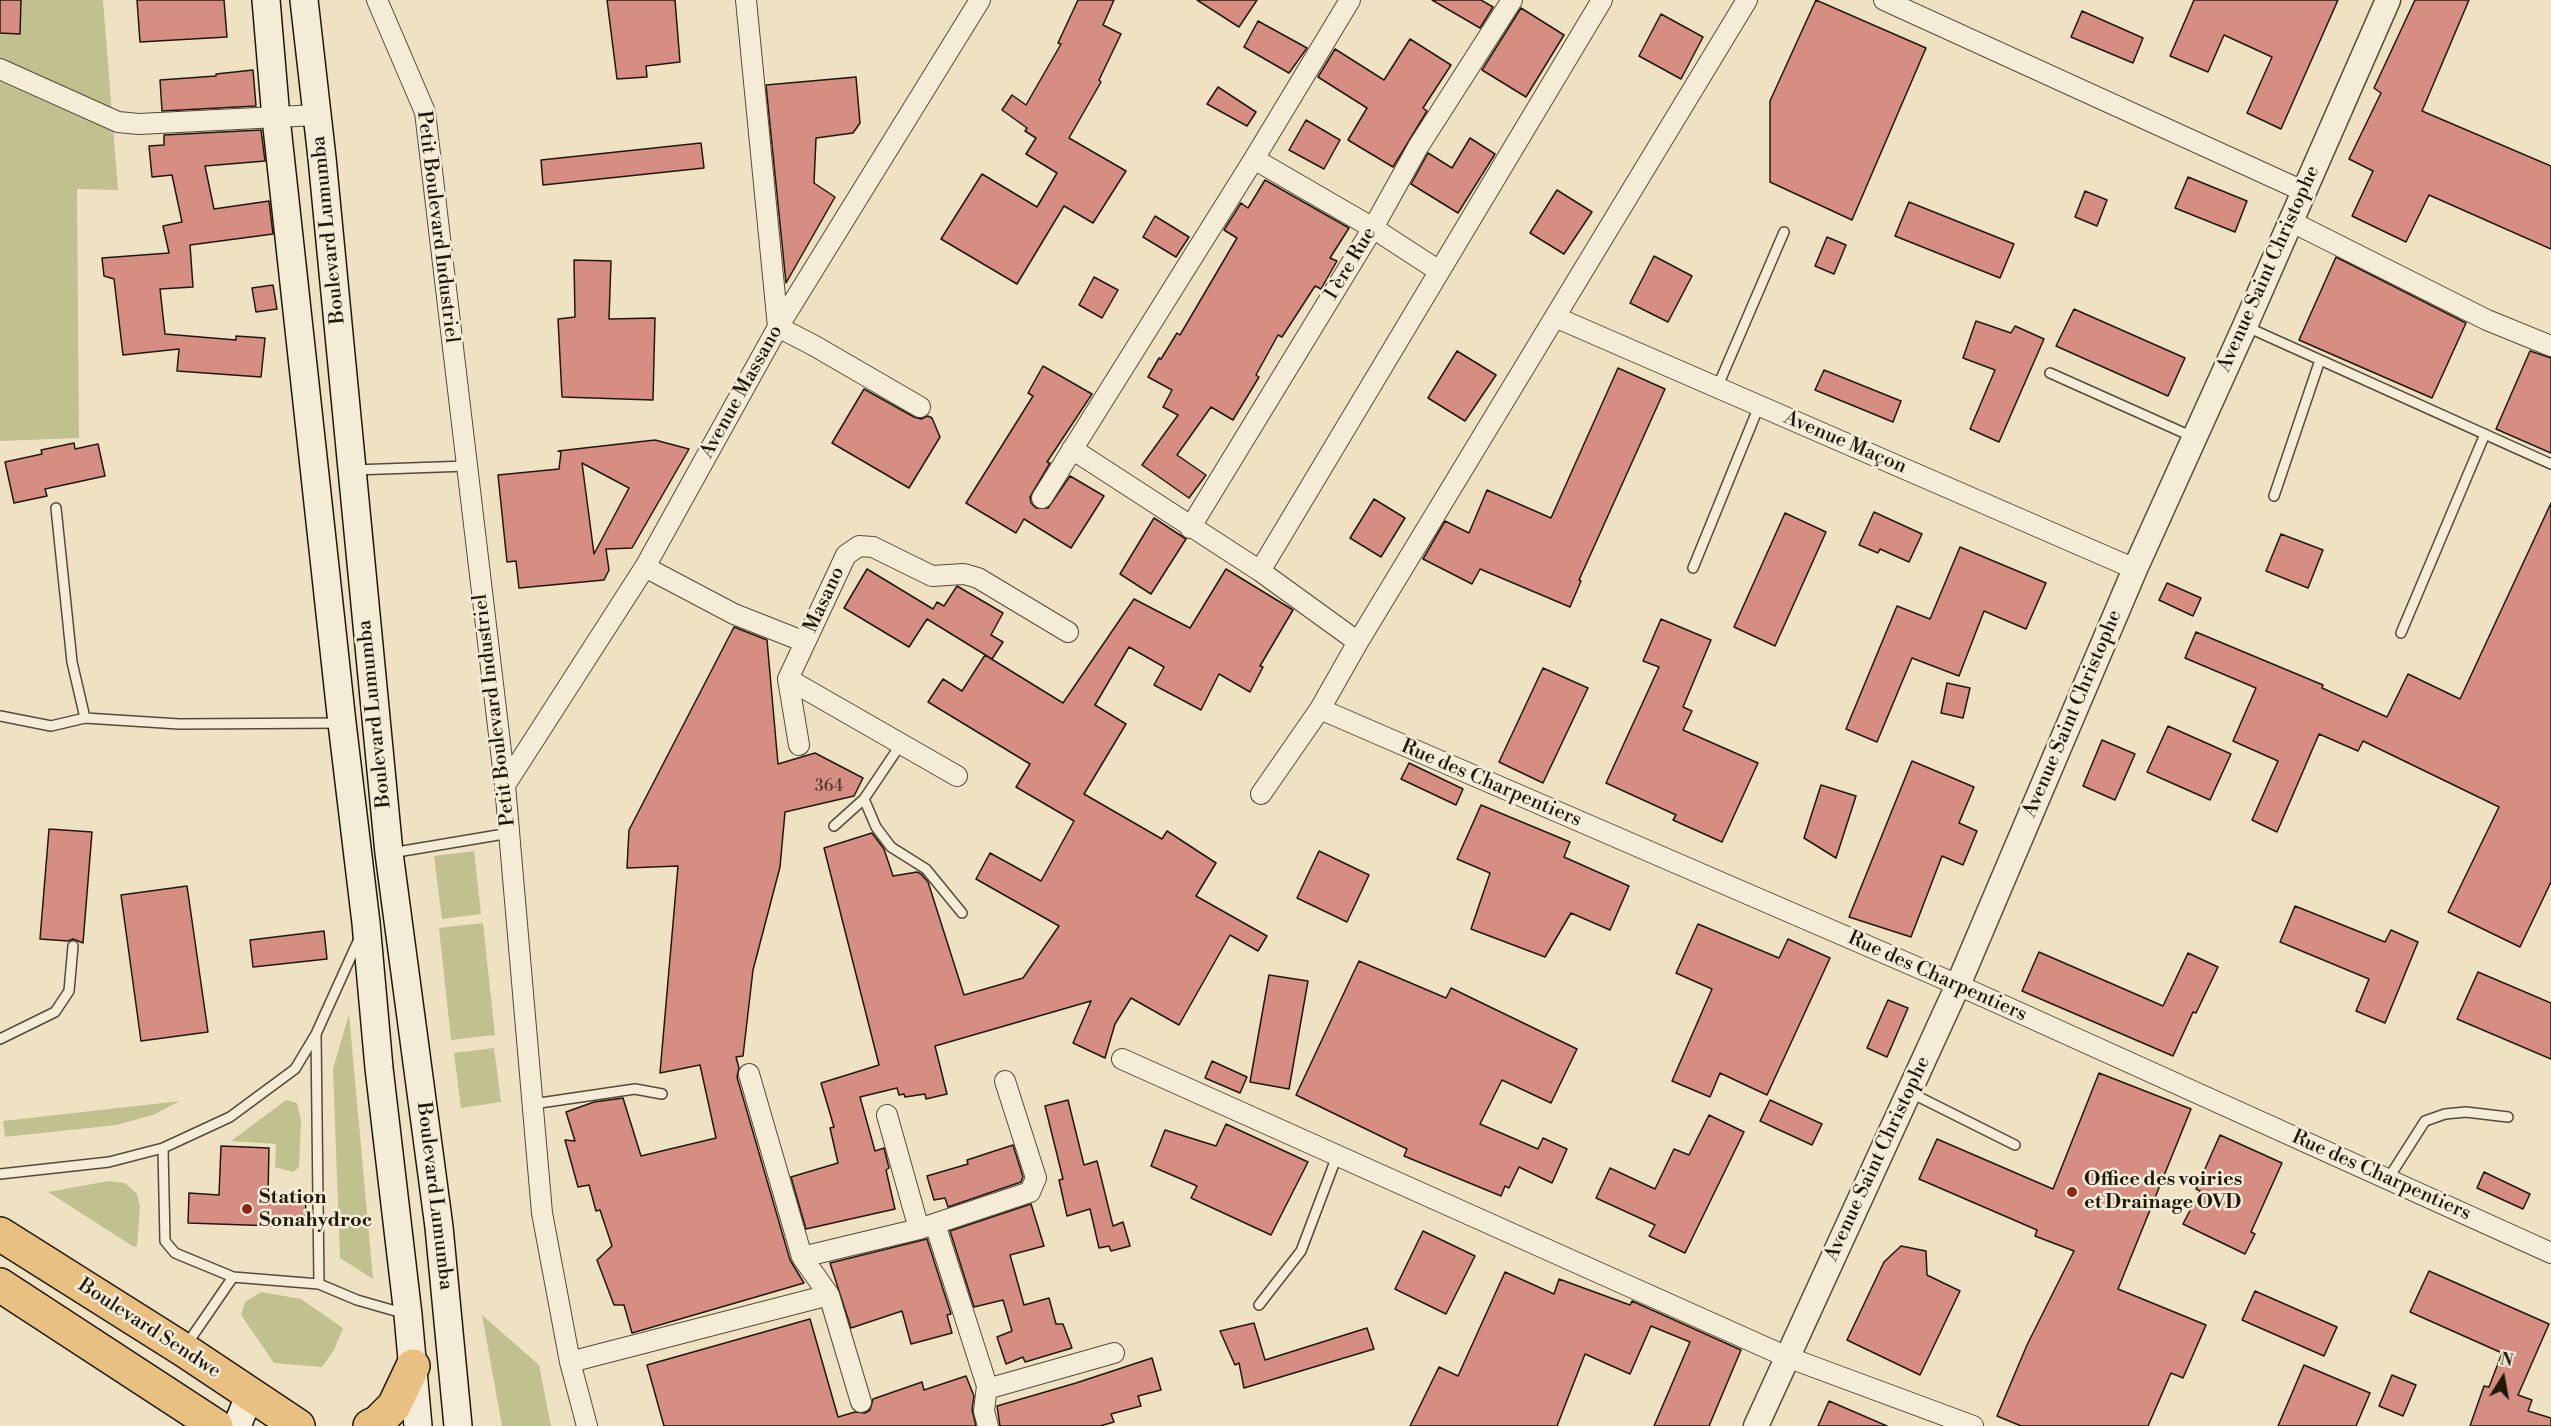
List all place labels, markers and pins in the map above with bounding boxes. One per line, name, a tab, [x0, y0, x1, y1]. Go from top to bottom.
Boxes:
place label: Office des voiries et Drainage OVD	[2084, 1168, 2242, 1215]
marker: Office des voiries et Drainage OVD	[2065, 1185, 2079, 1199]
place label: Station Sonahydroc	[259, 1186, 372, 1233]
marker: Station Sonahydroc	[240, 1202, 254, 1216]

